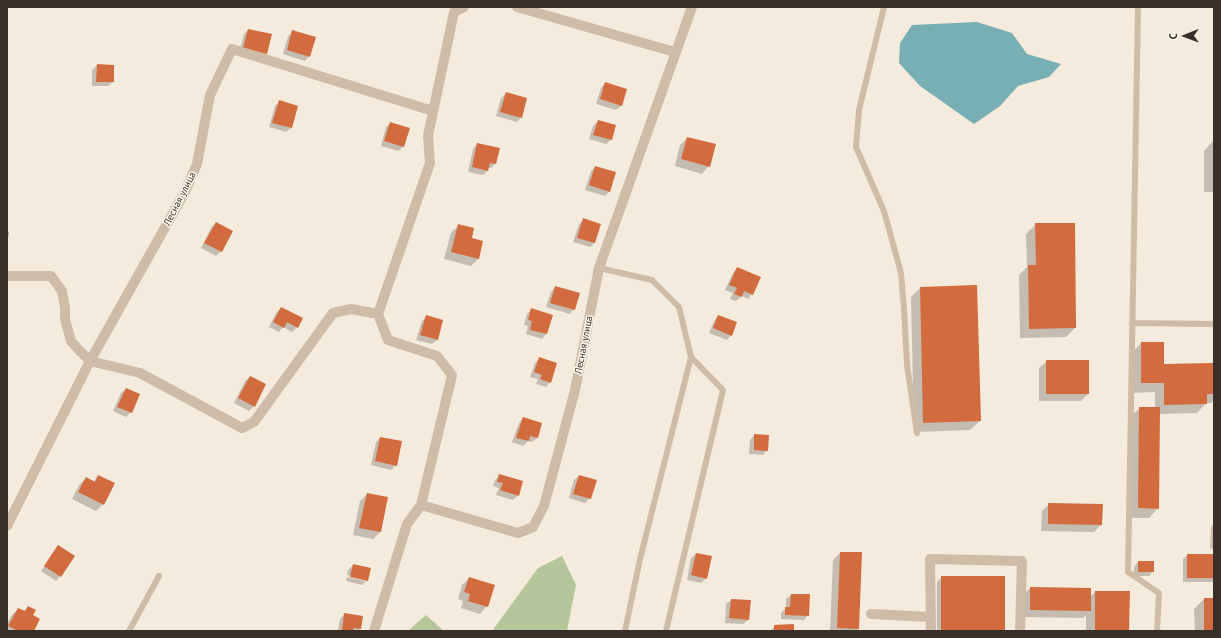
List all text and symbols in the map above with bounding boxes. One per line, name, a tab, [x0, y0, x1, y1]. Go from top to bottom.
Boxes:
north arrow	[1165, 16, 1205, 56]
text: С	[1166, 33, 1180, 39]
street label: Лесная улица	[161, 170, 199, 228]
street label: Лесная улица	[572, 315, 596, 375]

